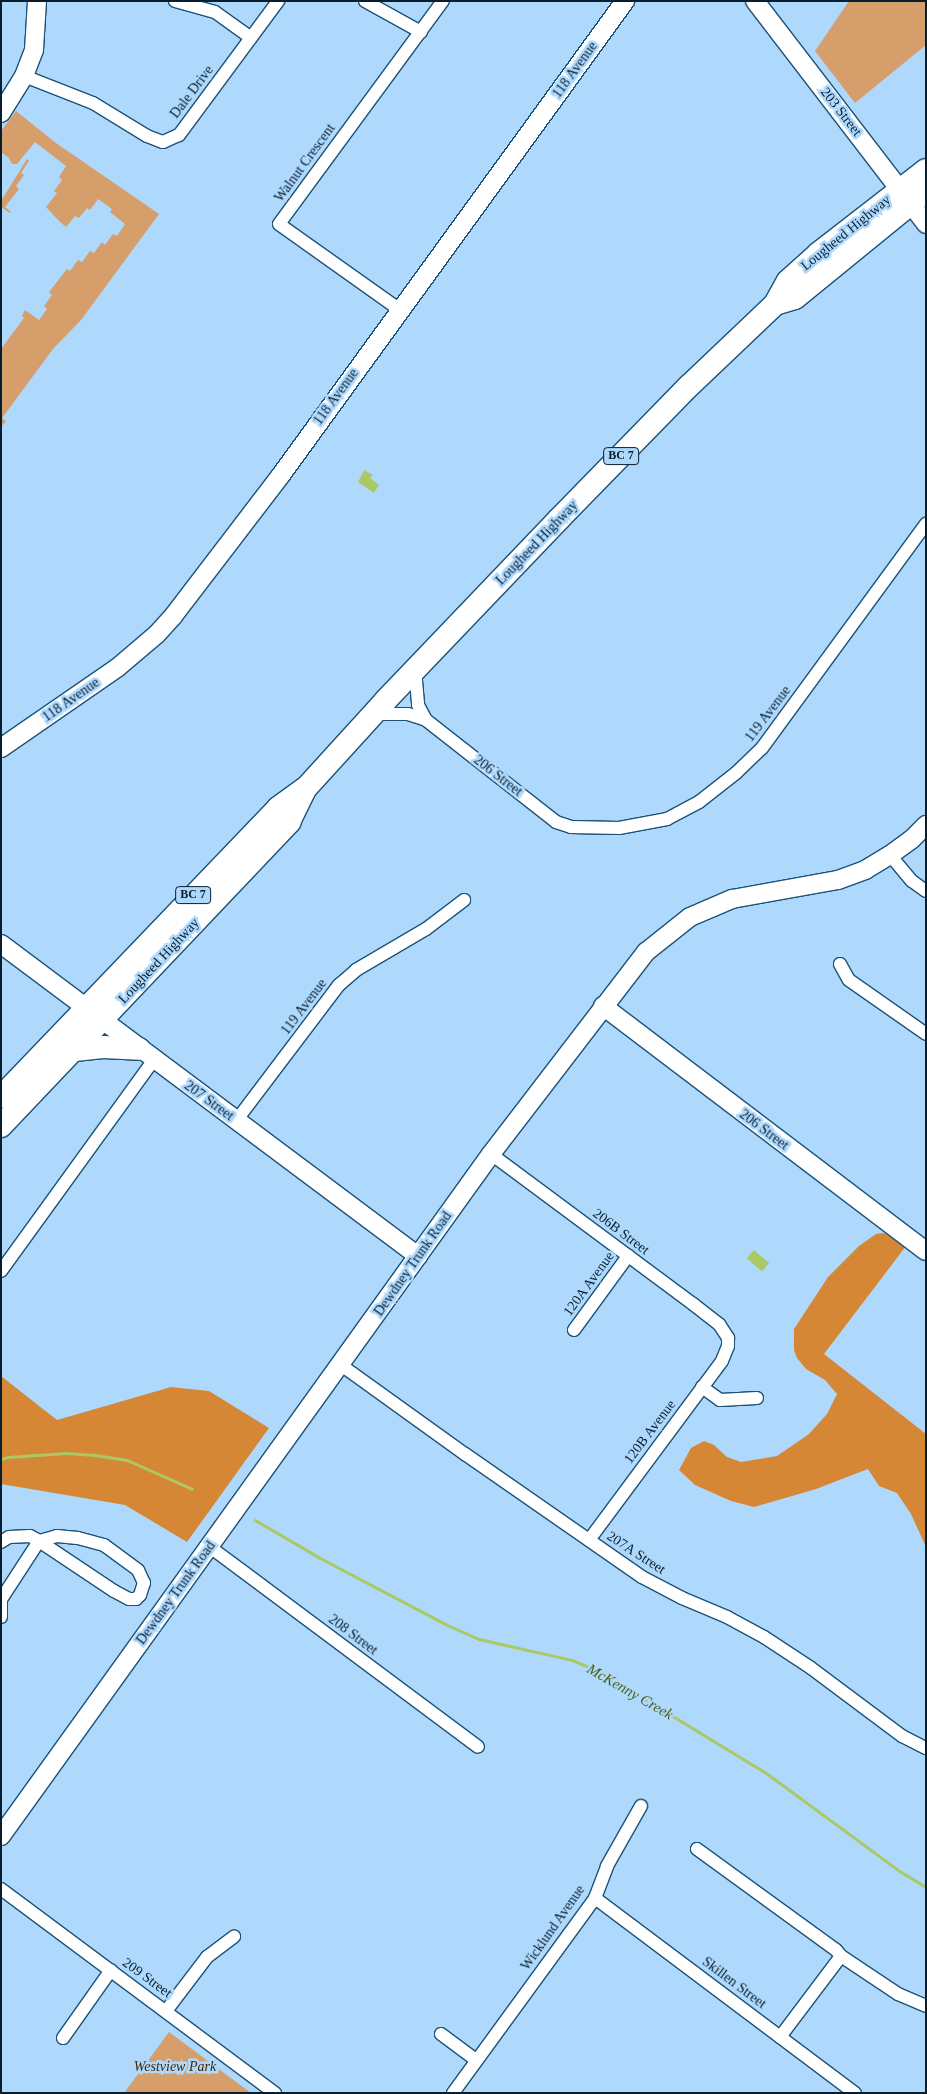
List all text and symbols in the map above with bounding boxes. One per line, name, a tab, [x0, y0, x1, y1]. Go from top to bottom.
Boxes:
street label: 118 Avenue	[549, 38, 601, 102]
street label: Dale Drive	[167, 62, 217, 122]
street label: 203 Street	[817, 84, 865, 140]
street label: Walnut Crescent	[271, 121, 339, 205]
street label: Lougheed Highway	[798, 192, 894, 274]
street label: 118 Avenue	[310, 365, 362, 429]
road number: BC 7	[602, 446, 640, 466]
street label: Lougheed Highway	[492, 497, 582, 589]
street label: 118 Avenue	[39, 674, 103, 726]
street label: 119 Avenue	[741, 682, 795, 746]
street label: 206 Street	[470, 752, 526, 800]
road number: BC 7	[174, 886, 212, 904]
street label: Lougheed Highway	[115, 915, 203, 1007]
street label: 119 Avenue	[277, 975, 331, 1039]
street label: 207 Street	[181, 1077, 237, 1125]
street label: 206 Street	[736, 1106, 792, 1154]
street label: 206B Street	[589, 1205, 653, 1259]
street label: Dewdney Trunk Road	[371, 1208, 455, 1320]
street label: 120A Avenue	[560, 1248, 618, 1320]
street label: 120B Avenue	[620, 1396, 680, 1468]
street label: 207A Street	[603, 1528, 669, 1578]
street label: Dewdney Trunk Road	[133, 1538, 219, 1648]
street label: 208 Street	[325, 1611, 381, 1659]
water label: McKenny Creek	[584, 1660, 676, 1724]
street label: Wicklund Avenue	[517, 1882, 589, 1974]
street label: Skillen Street	[699, 1953, 769, 2013]
street label: 209 Street	[119, 1954, 175, 2002]
park label: Westview Park	[134, 2059, 216, 2075]

